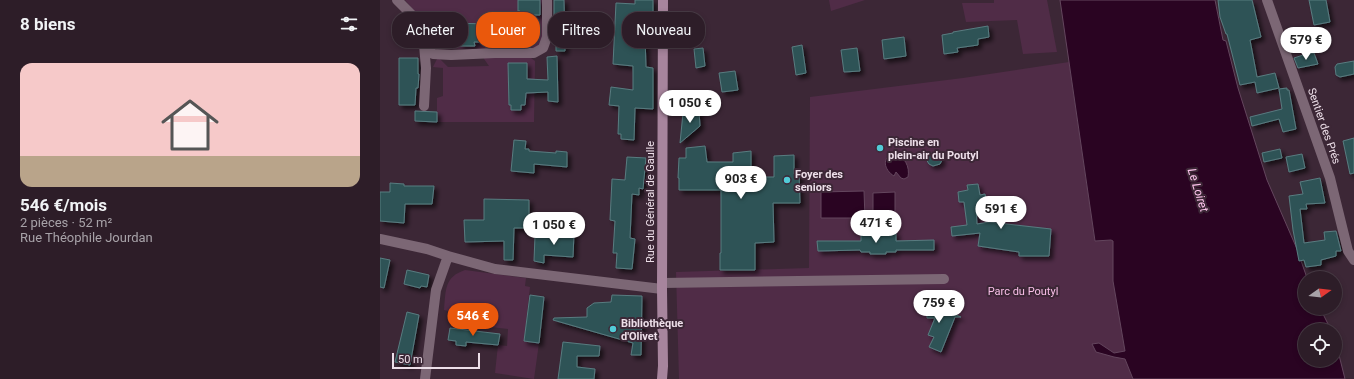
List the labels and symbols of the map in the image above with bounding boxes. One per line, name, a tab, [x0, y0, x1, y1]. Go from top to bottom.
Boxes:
pin: 579 €	[1278, 27, 1334, 61]
street label: Sentier des Prés	[1305, 86, 1343, 166]
pin: 1 050 €	[653, 90, 727, 124]
place label: Piscine en plein-air du Poutyl	[888, 136, 979, 162]
street label: Rue du Général de Gaulle	[644, 141, 657, 263]
marker: Piscine en plein-air du Poutyl	[875, 143, 885, 153]
pin: 903 €	[713, 166, 769, 200]
water label: Le Loiret	[1185, 166, 1211, 214]
place label: Foyer des seniors	[795, 168, 843, 194]
marker: Foyer des seniors	[782, 175, 792, 185]
pin: 591 €	[973, 196, 1029, 230]
pin: 471 €	[848, 210, 904, 244]
pin: 1 050 €	[517, 212, 591, 246]
north arrow	[1298, 271, 1342, 315]
park label: Parc du Poutyl	[988, 285, 1058, 298]
pin: 759 €	[911, 290, 967, 324]
pin: 546 €	[445, 303, 501, 337]
place label: Bibliothèque d'Olivet	[621, 317, 683, 343]
marker: Bibliothèque d'Olivet	[608, 324, 618, 334]
scale bar	[392, 351, 480, 370]

